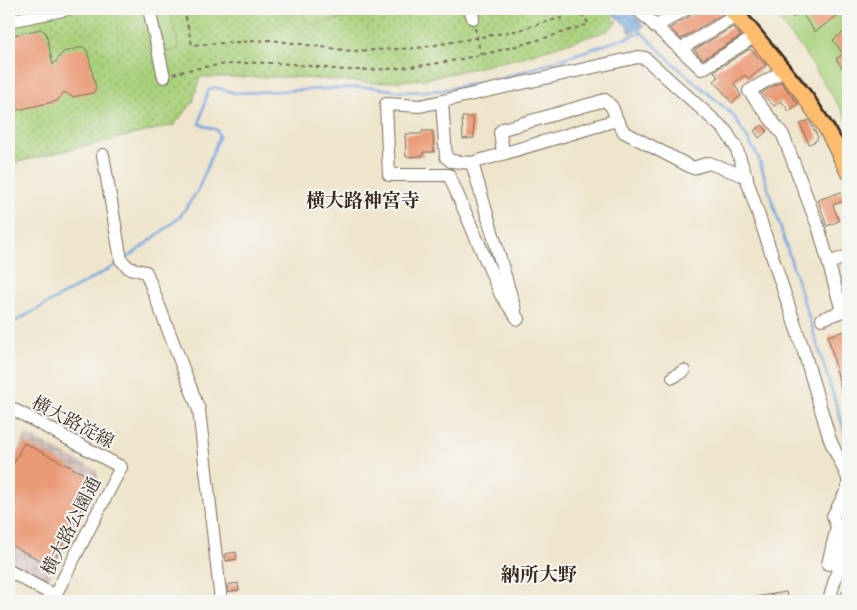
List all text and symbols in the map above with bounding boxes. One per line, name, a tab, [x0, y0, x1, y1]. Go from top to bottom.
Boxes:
district label: 横大路神宮寺	[306, 189, 420, 212]
street label: 横大路淀線	[28, 391, 118, 453]
street label: 横大路公園通	[37, 473, 105, 579]
district label: 納所大野	[501, 563, 577, 586]

